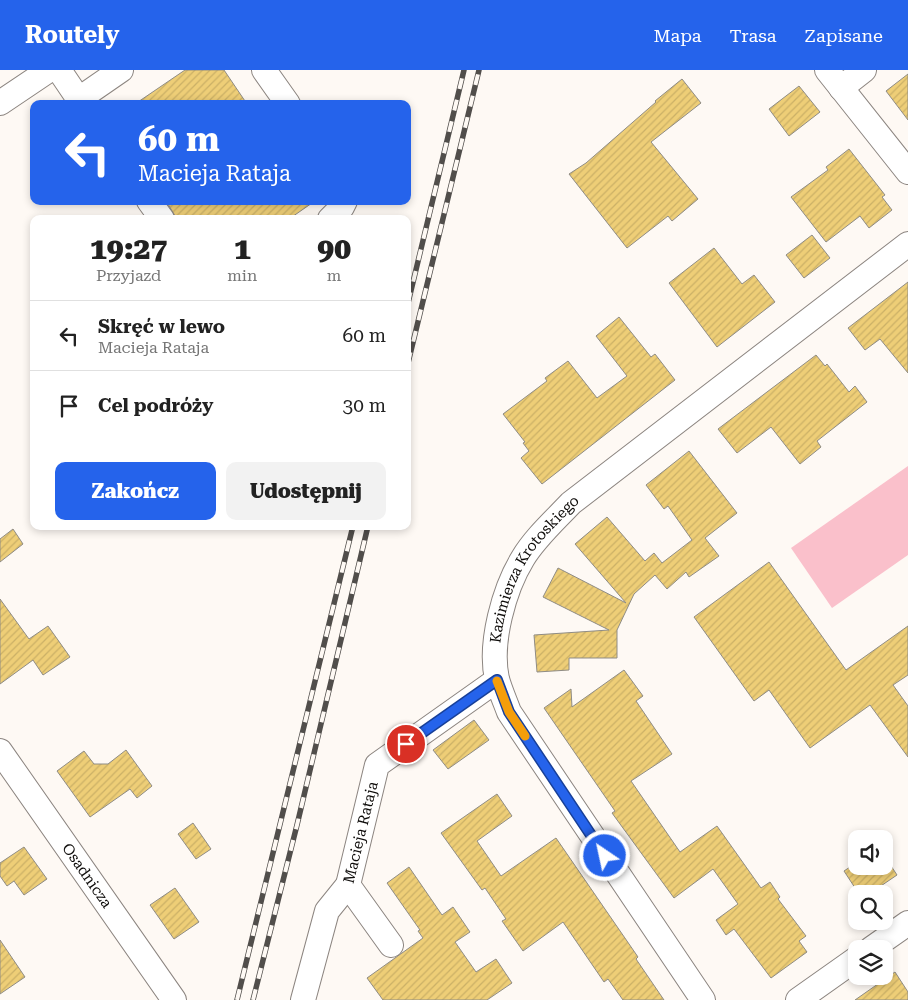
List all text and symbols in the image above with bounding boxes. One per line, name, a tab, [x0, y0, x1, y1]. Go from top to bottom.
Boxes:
text: Routely	[25, 21, 120, 49]
text: Mapa	[653, 25, 701, 46]
text: Trasa	[729, 25, 777, 46]
text: Zapisane	[805, 25, 883, 46]
text: 60 m	[138, 119, 220, 160]
icon: left	[55, 120, 120, 185]
text: Macieja Rataja	[138, 161, 291, 186]
text: 19:27	[90, 231, 167, 266]
text: 1	[234, 231, 251, 266]
text: 90	[317, 231, 351, 266]
text: Przyjazd	[96, 266, 161, 285]
text: min	[227, 266, 257, 285]
text: m	[327, 266, 341, 285]
text: Skręć w lewo	[98, 315, 225, 338]
icon: left	[55, 322, 83, 350]
text: 60 m	[343, 324, 386, 347]
text: Macieja Rataja	[98, 338, 209, 357]
icon: arrive	[55, 392, 83, 420]
text: Cel podróży	[98, 394, 213, 417]
text: 30 m	[343, 394, 386, 417]
button: Zakończ	[55, 462, 216, 520]
button: Udostępnij	[226, 462, 386, 520]
street label: Kazimierza Krotoskiego	[486, 491, 582, 644]
pin	[385, 723, 427, 765]
icon: arrive	[392, 730, 420, 758]
street label: Macieja Rataja	[340, 779, 382, 885]
position arrow	[578, 829, 630, 881]
map controls	[848, 830, 893, 985]
button: sound	[848, 830, 893, 875]
street label: Osadnicza	[58, 840, 116, 911]
button: search	[848, 885, 893, 930]
button: layers	[848, 940, 893, 985]

